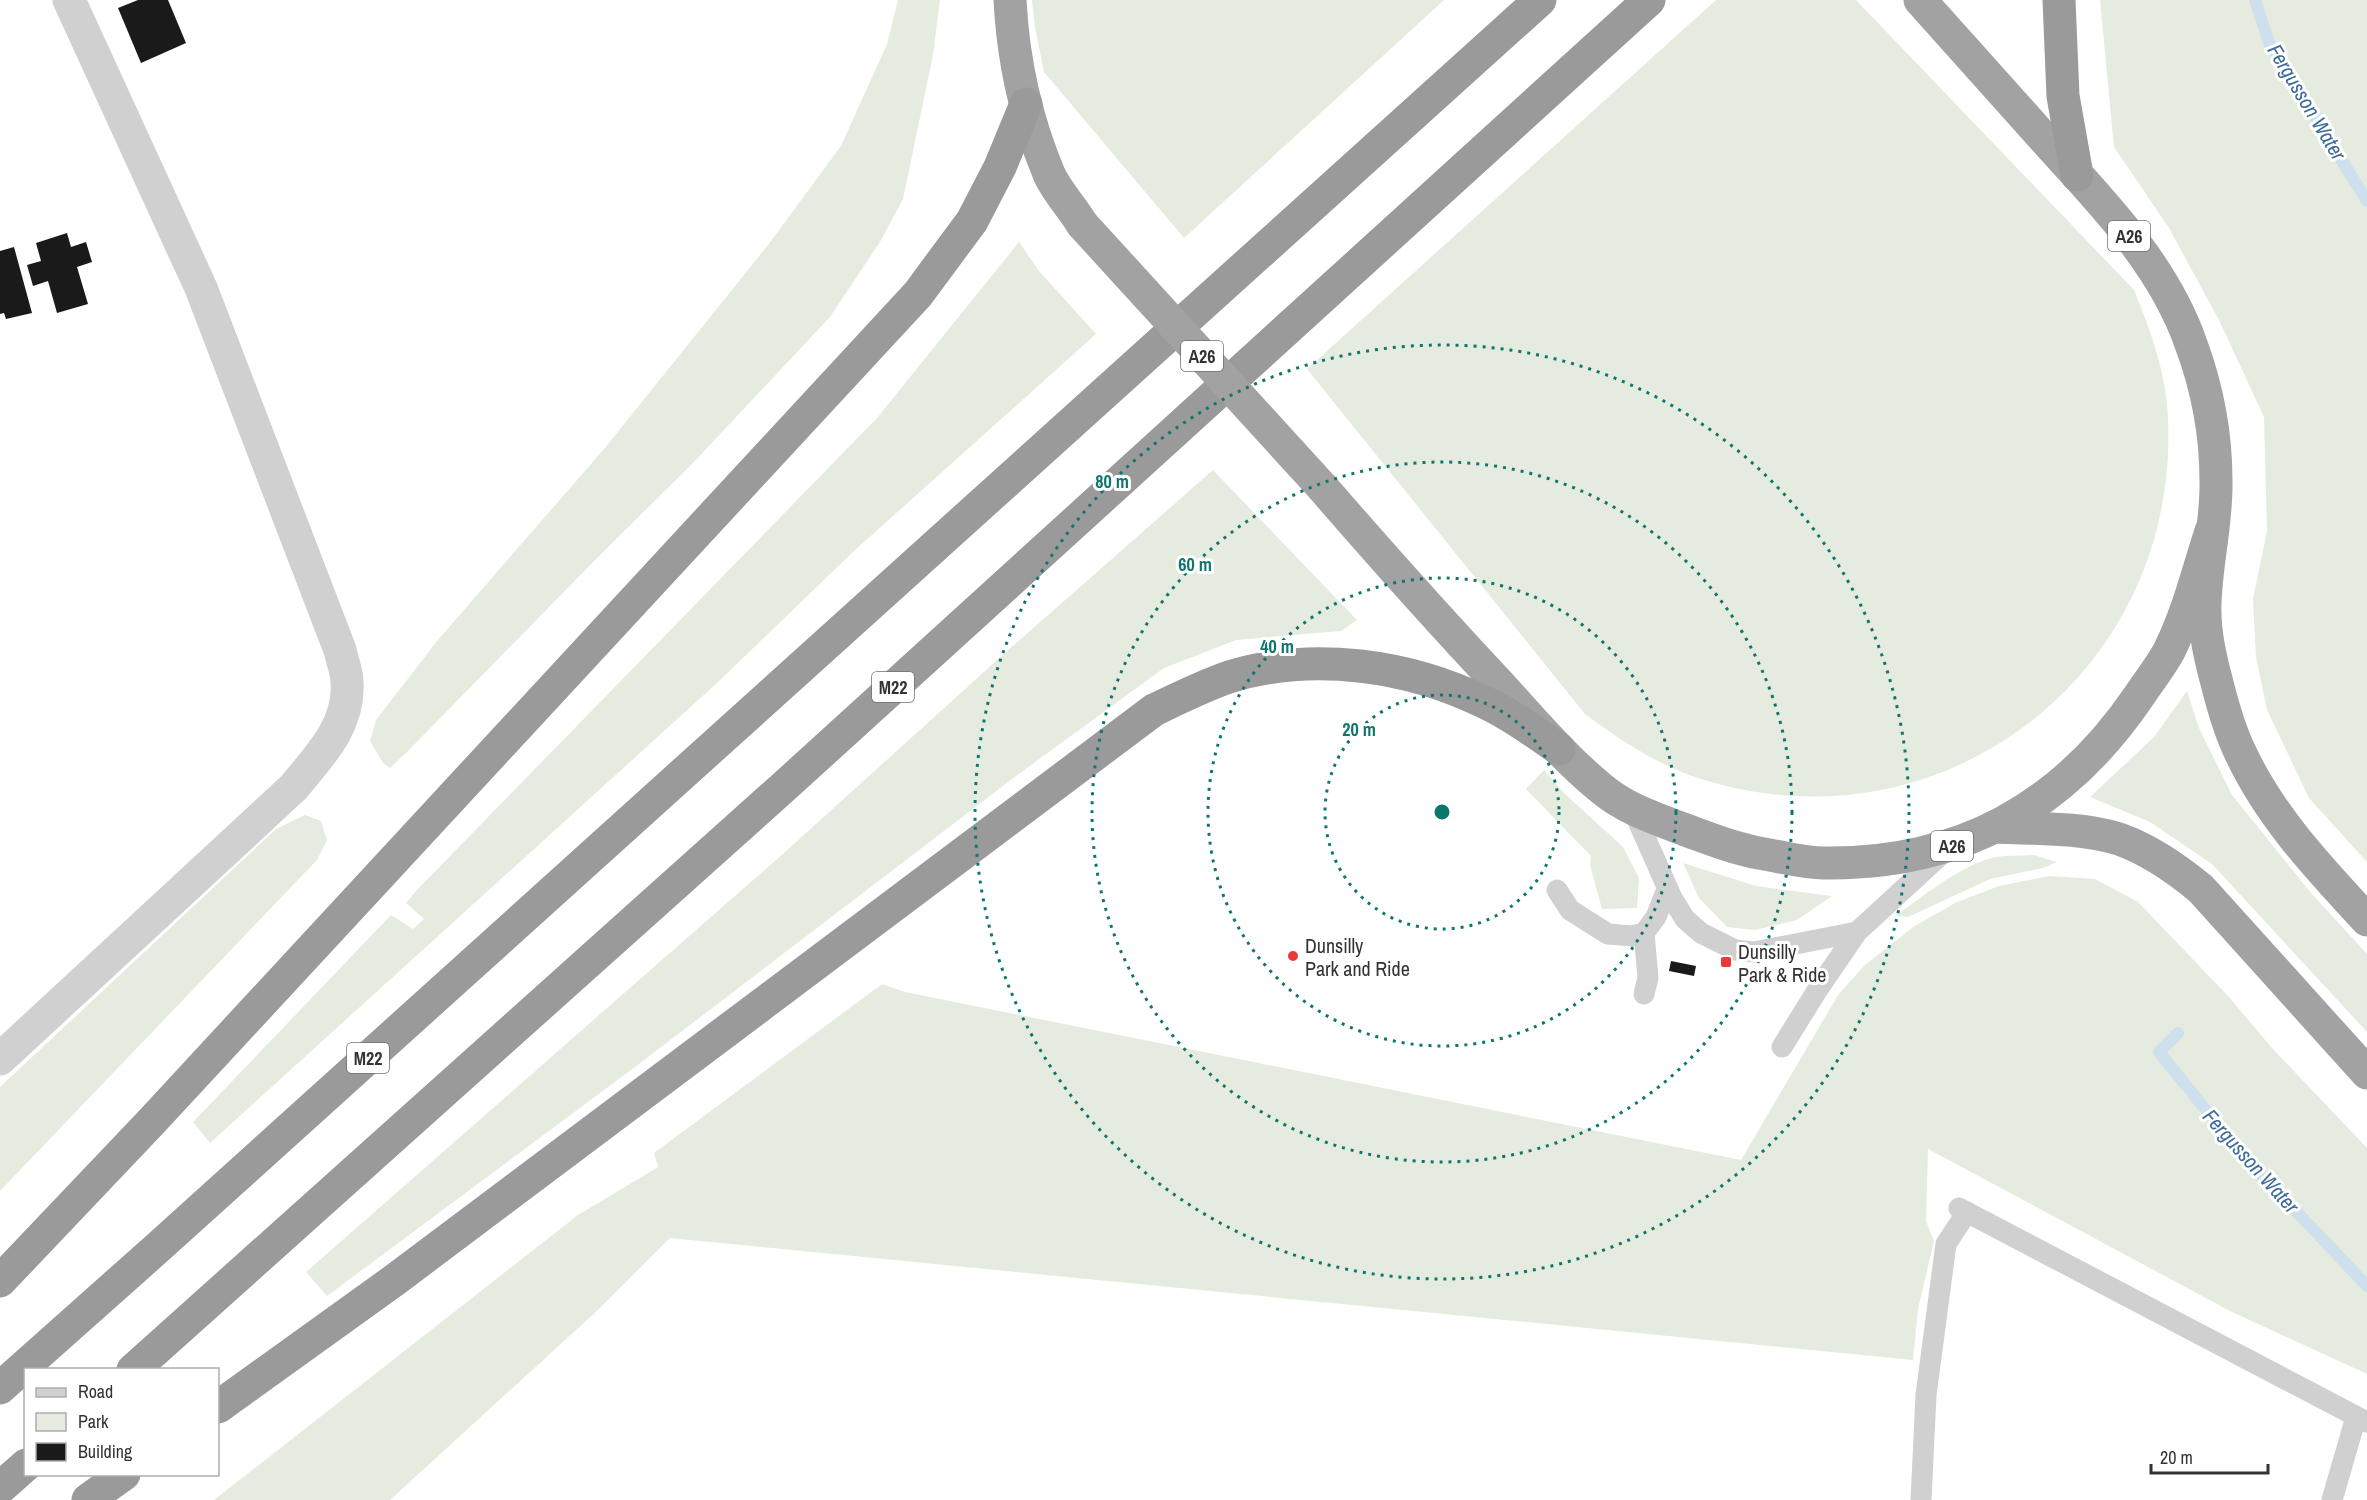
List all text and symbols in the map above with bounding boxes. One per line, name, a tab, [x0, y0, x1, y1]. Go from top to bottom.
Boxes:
water label: Fergusson Water	[2261, 38, 2354, 167]
road number: A26	[2108, 221, 2150, 251]
road number: A26	[1181, 341, 1223, 371]
text: 80 m	[1095, 469, 1129, 494]
text: 60 m	[1178, 552, 1212, 577]
text: 40 m	[1260, 634, 1294, 659]
road number: M22	[872, 672, 914, 702]
text: 20 m	[1342, 717, 1376, 742]
centre of rings	[1432, 802, 1452, 822]
road number: A26	[1931, 831, 1973, 861]
place label: Dunsilly Park and Ride	[1305, 932, 1410, 982]
place label: Dunsilly Park & Ride	[1738, 938, 1826, 988]
marker: Dunsilly Park and Ride	[1286, 949, 1300, 963]
marker: Dunsilly Park & Ride	[1719, 955, 1733, 969]
road number: M22	[347, 1043, 389, 1073]
water label: Fergusson Water	[2196, 1103, 2306, 1220]
legend	[24, 1368, 219, 1476]
text: Road	[78, 1379, 113, 1404]
text: Park	[78, 1409, 109, 1434]
scale bar	[2151, 1437, 2268, 1475]
text: Building	[78, 1439, 133, 1464]
text: 20 m	[2160, 1445, 2193, 1470]

